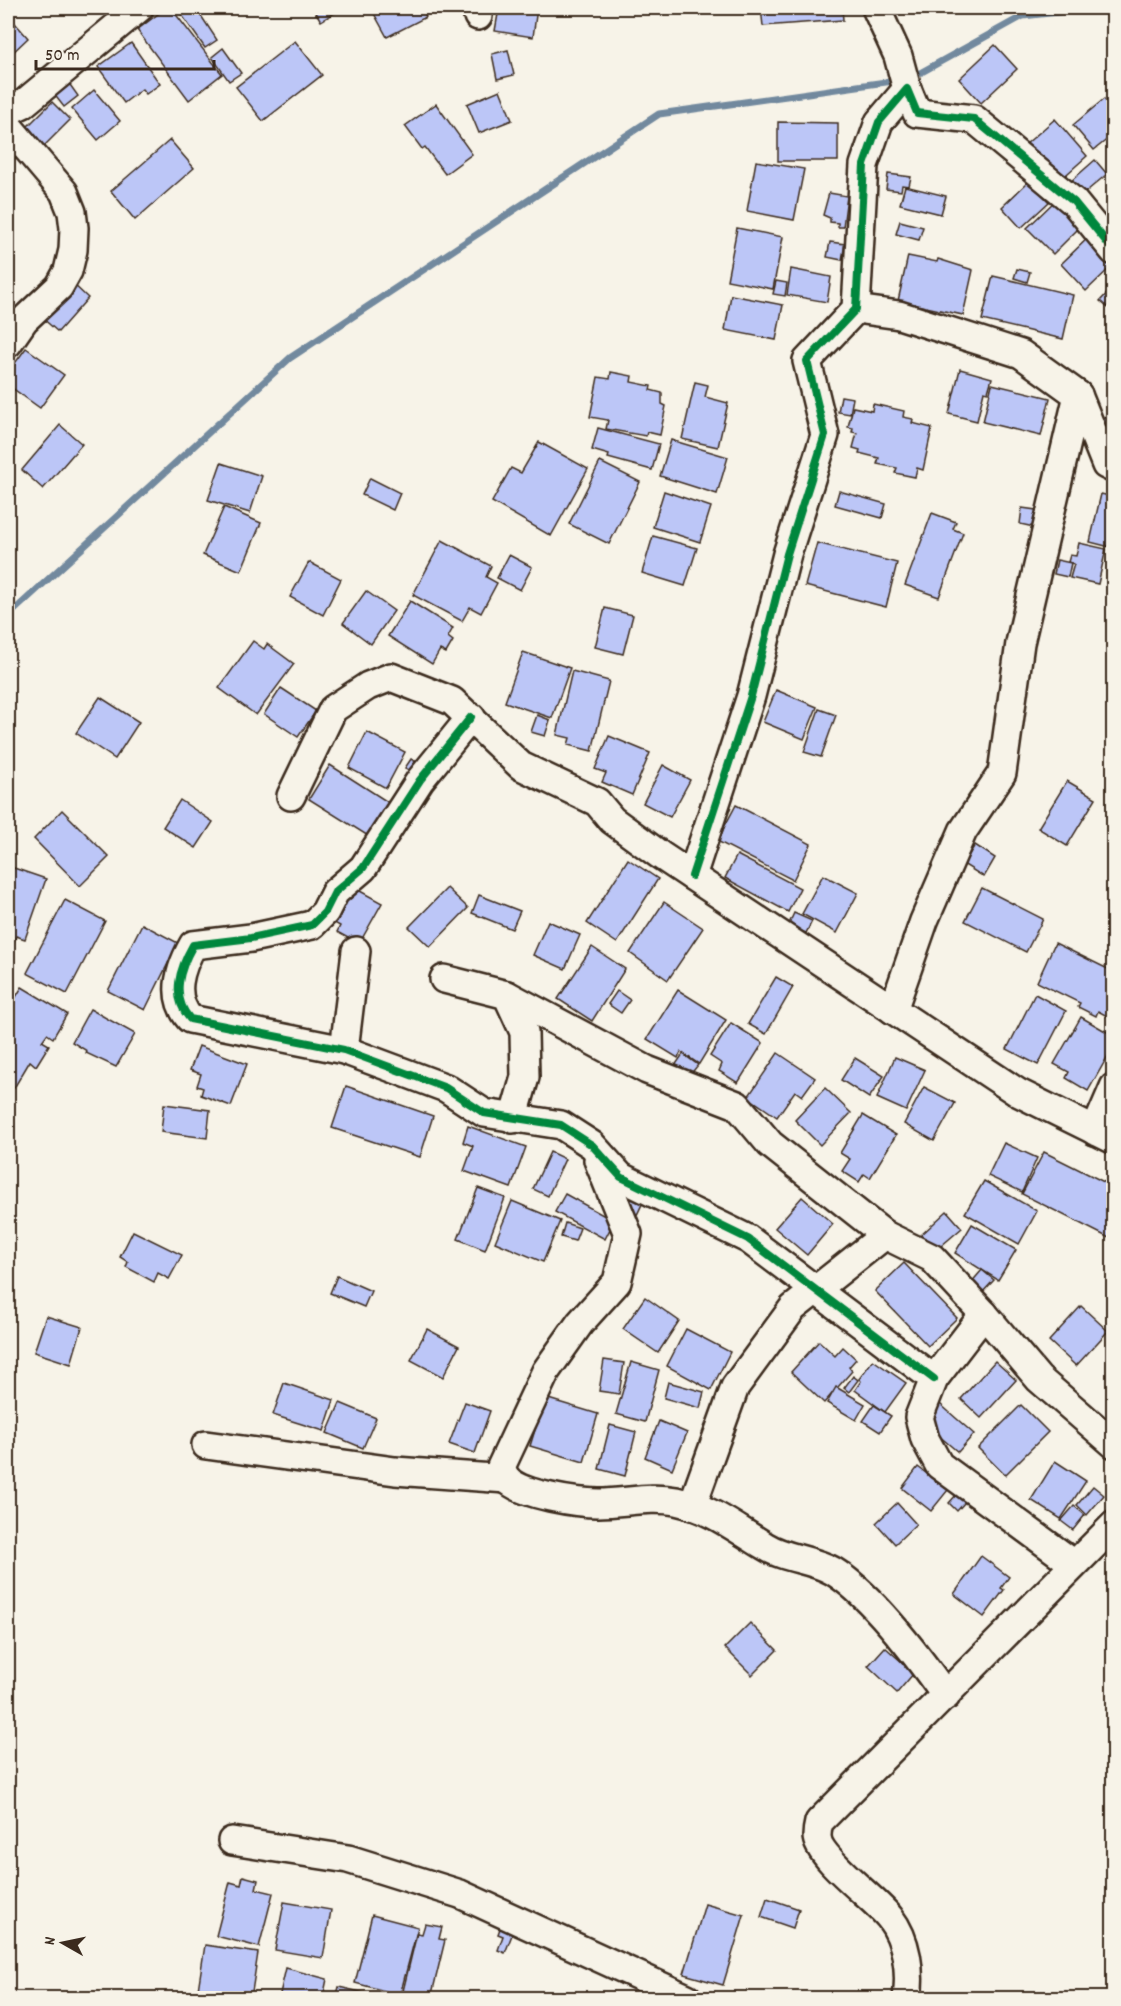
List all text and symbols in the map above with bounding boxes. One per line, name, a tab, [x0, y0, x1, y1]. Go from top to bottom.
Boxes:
scale bar	[36, 33, 214, 71]
text: 50 m	[45, 44, 80, 69]
north arrow	[33, 1913, 93, 1973]
text: N	[39, 1935, 63, 1947]

